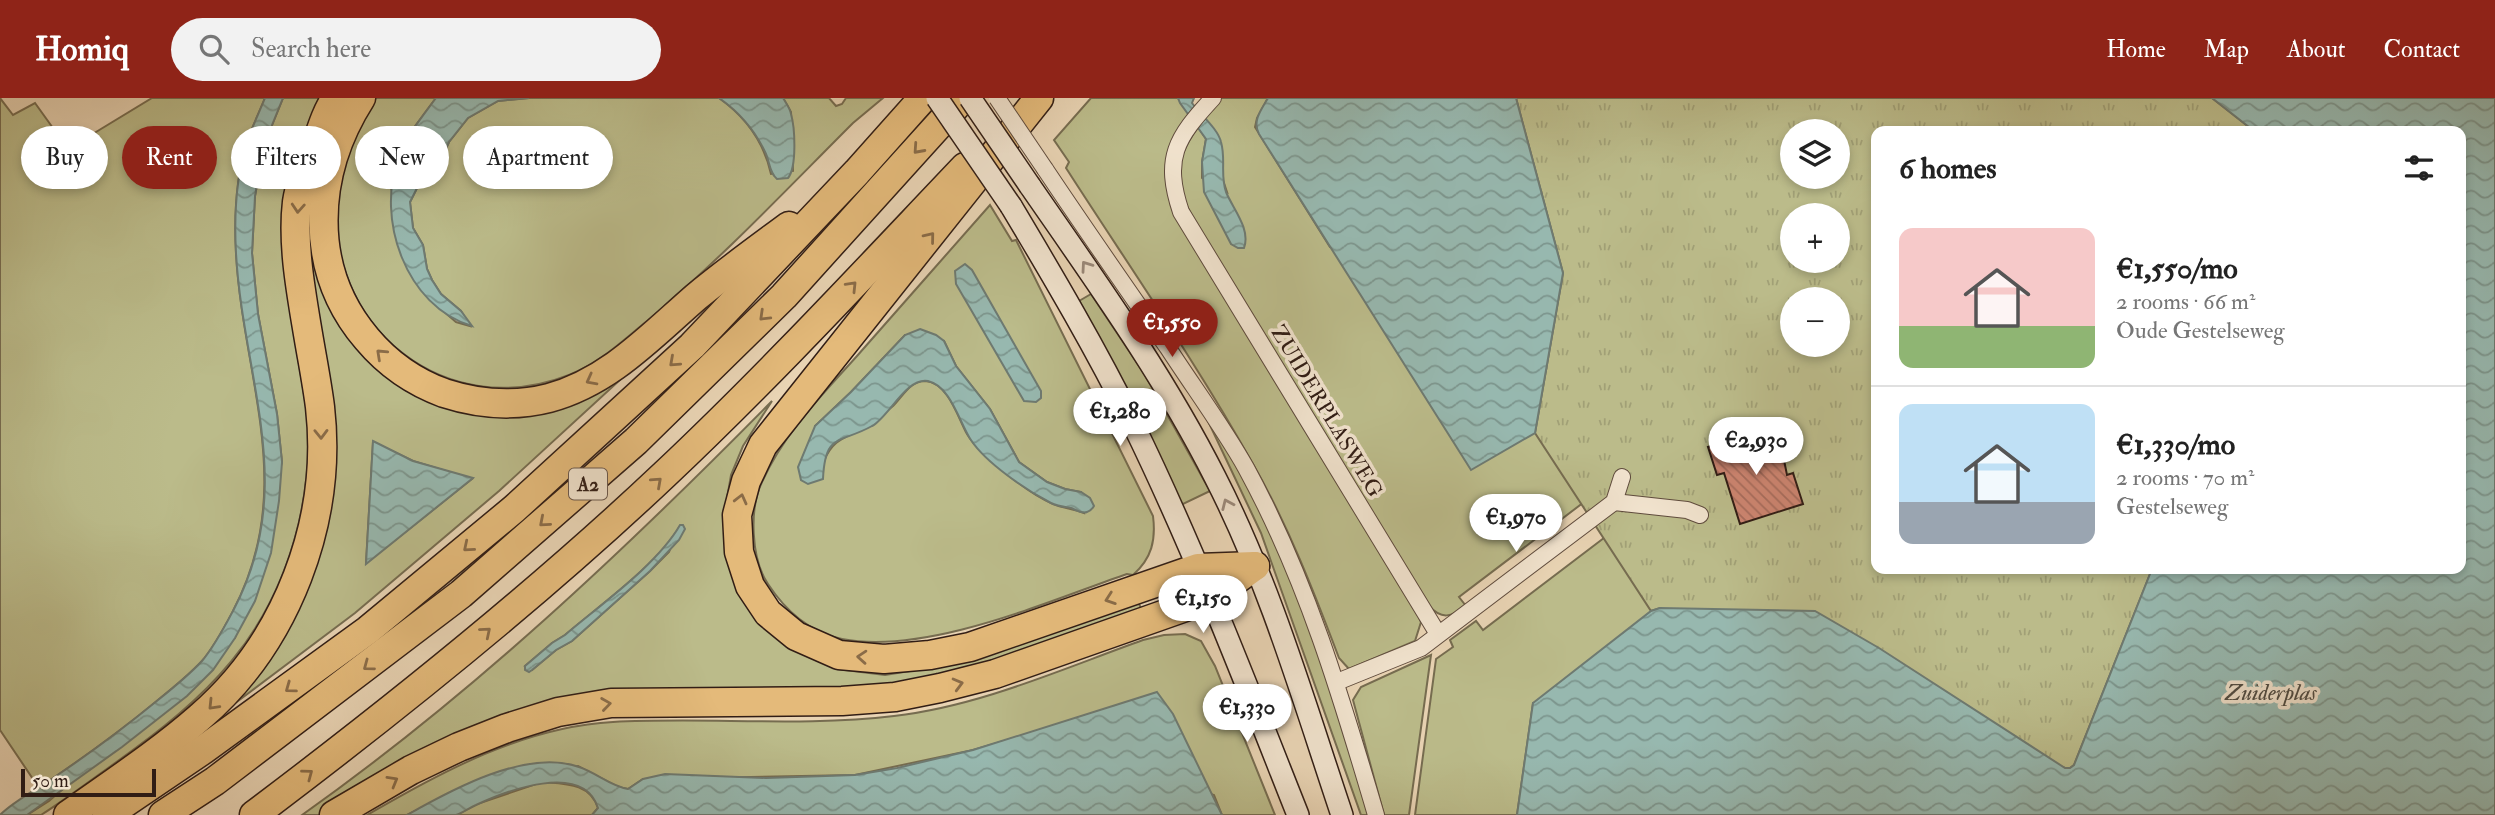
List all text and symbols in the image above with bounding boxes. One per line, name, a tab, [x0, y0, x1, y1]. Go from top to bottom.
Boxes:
search box	[171, 18, 661, 81]
text: Homiq	[35, 29, 129, 70]
icon: search	[195, 30, 233, 68]
text: Search here	[251, 33, 371, 65]
text: Home	[2106, 34, 2166, 65]
text: Map	[2204, 34, 2249, 65]
text: About	[2287, 34, 2346, 65]
text: Contact	[2384, 34, 2460, 65]
map controls	[1780, 119, 1850, 357]
button: layers	[1780, 119, 1850, 189]
chip: Buy	[21, 126, 108, 189]
chip: Rent	[122, 126, 217, 189]
chip: Filters	[231, 126, 341, 189]
chip: New	[355, 126, 449, 189]
chip: Apartment	[463, 126, 613, 189]
one-way arrow	[914, 141, 926, 154]
icon: filters	[2400, 149, 2438, 187]
text: 6 homes	[1899, 150, 1997, 187]
one-way arrow	[291, 203, 306, 214]
button: +	[1780, 203, 1850, 273]
one-way arrow	[921, 233, 934, 245]
text: €1,550/mo	[2116, 250, 2238, 287]
icon: home	[1955, 256, 2039, 340]
one-way arrow	[1081, 261, 1094, 274]
one-way arrow	[844, 281, 856, 294]
button: −	[1780, 287, 1850, 357]
text: 2 rooms · 66 m²	[2116, 287, 2255, 316]
pin: €1,550	[1115, 300, 1229, 359]
text: €1,550	[1143, 307, 1201, 336]
one-way arrow	[759, 308, 772, 321]
text: Oude Gestelseweg	[2116, 316, 2285, 345]
street label: ZUIDERPLASWEG	[1265, 320, 1389, 502]
one-way arrow	[376, 350, 389, 362]
one-way arrow	[669, 354, 682, 367]
one-way arrow	[586, 372, 599, 385]
pin: €1,280	[1063, 388, 1177, 448]
text: €1,280	[1089, 396, 1151, 425]
pin: €2,930	[1699, 418, 1813, 477]
text: €2,930	[1725, 425, 1787, 454]
text: €1,330/mo	[2116, 426, 2235, 463]
one-way arrow	[313, 429, 329, 439]
icon: home	[1955, 432, 2039, 516]
text: 2 rooms · 70 m²	[2116, 463, 2255, 492]
road number: A2	[569, 468, 607, 500]
one-way arrow	[649, 478, 662, 490]
text: Gestelseweg	[2116, 492, 2228, 521]
one-way arrow	[733, 494, 747, 506]
pin: €1,970	[1459, 494, 1573, 554]
one-way arrow	[1221, 498, 1235, 511]
text: €1,970	[1485, 502, 1547, 531]
one-way arrow	[539, 514, 552, 526]
one-way arrow	[463, 539, 476, 551]
pin: €1,150	[1146, 575, 1260, 635]
text: €1,150	[1175, 583, 1231, 612]
one-way arrow	[1104, 591, 1117, 605]
one-way arrow	[478, 628, 491, 640]
one-way arrow	[856, 650, 867, 665]
one-way arrow	[364, 658, 376, 671]
one-way arrow	[952, 677, 964, 692]
water label: Zuiderplas	[2224, 678, 2317, 707]
one-way arrow	[285, 680, 297, 692]
pin: €1,330	[1190, 684, 1304, 744]
text: €1,330	[1219, 692, 1275, 721]
one-way arrow	[208, 697, 221, 710]
one-way arrow	[600, 697, 611, 712]
scale bar	[21, 766, 156, 798]
text: 50 m	[32, 769, 69, 793]
one-way arrow	[301, 769, 313, 782]
one-way arrow	[385, 776, 398, 789]

